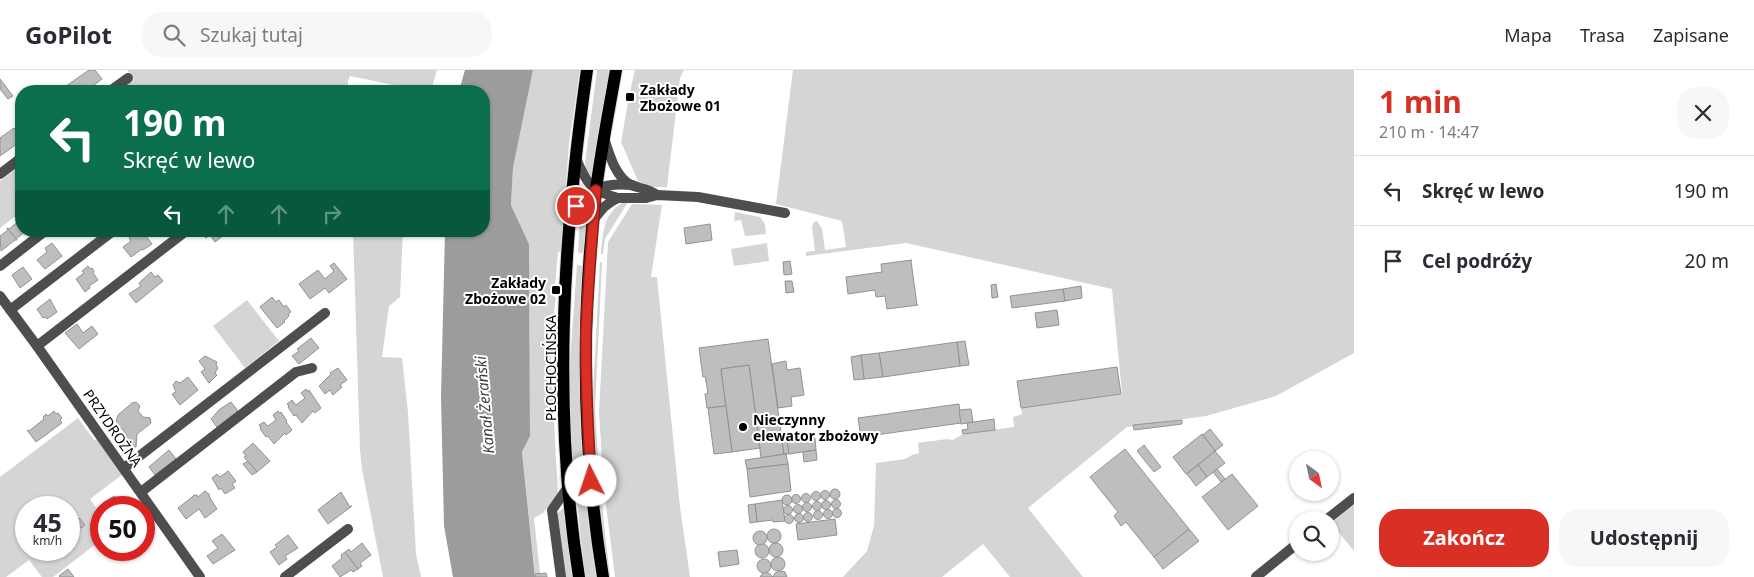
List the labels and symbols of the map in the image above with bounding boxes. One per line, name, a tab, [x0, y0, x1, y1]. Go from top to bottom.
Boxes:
place label: Zakłady Zbożowe 01	[640, 80, 721, 115]
marker: Zakłady Zbożowe 01	[624, 91, 636, 103]
pin	[555, 185, 597, 227]
place label: Zakłady Zbożowe 02	[465, 273, 546, 308]
marker: Zakłady Zbożowe 02	[550, 284, 562, 296]
street label: PŁOCHOCIŃSKA	[541, 315, 560, 421]
water label: Kanał Żerański	[470, 354, 498, 455]
street label: PRZYDROŻNA	[79, 386, 147, 471]
place label: Nieczynny elewator zbożowy	[753, 410, 878, 445]
marker: Nieczynny elewator zbożowy	[737, 421, 749, 433]
north arrow	[1289, 451, 1339, 501]
position arrow	[564, 454, 616, 506]
speed limit sign: 50	[90, 496, 155, 561]

